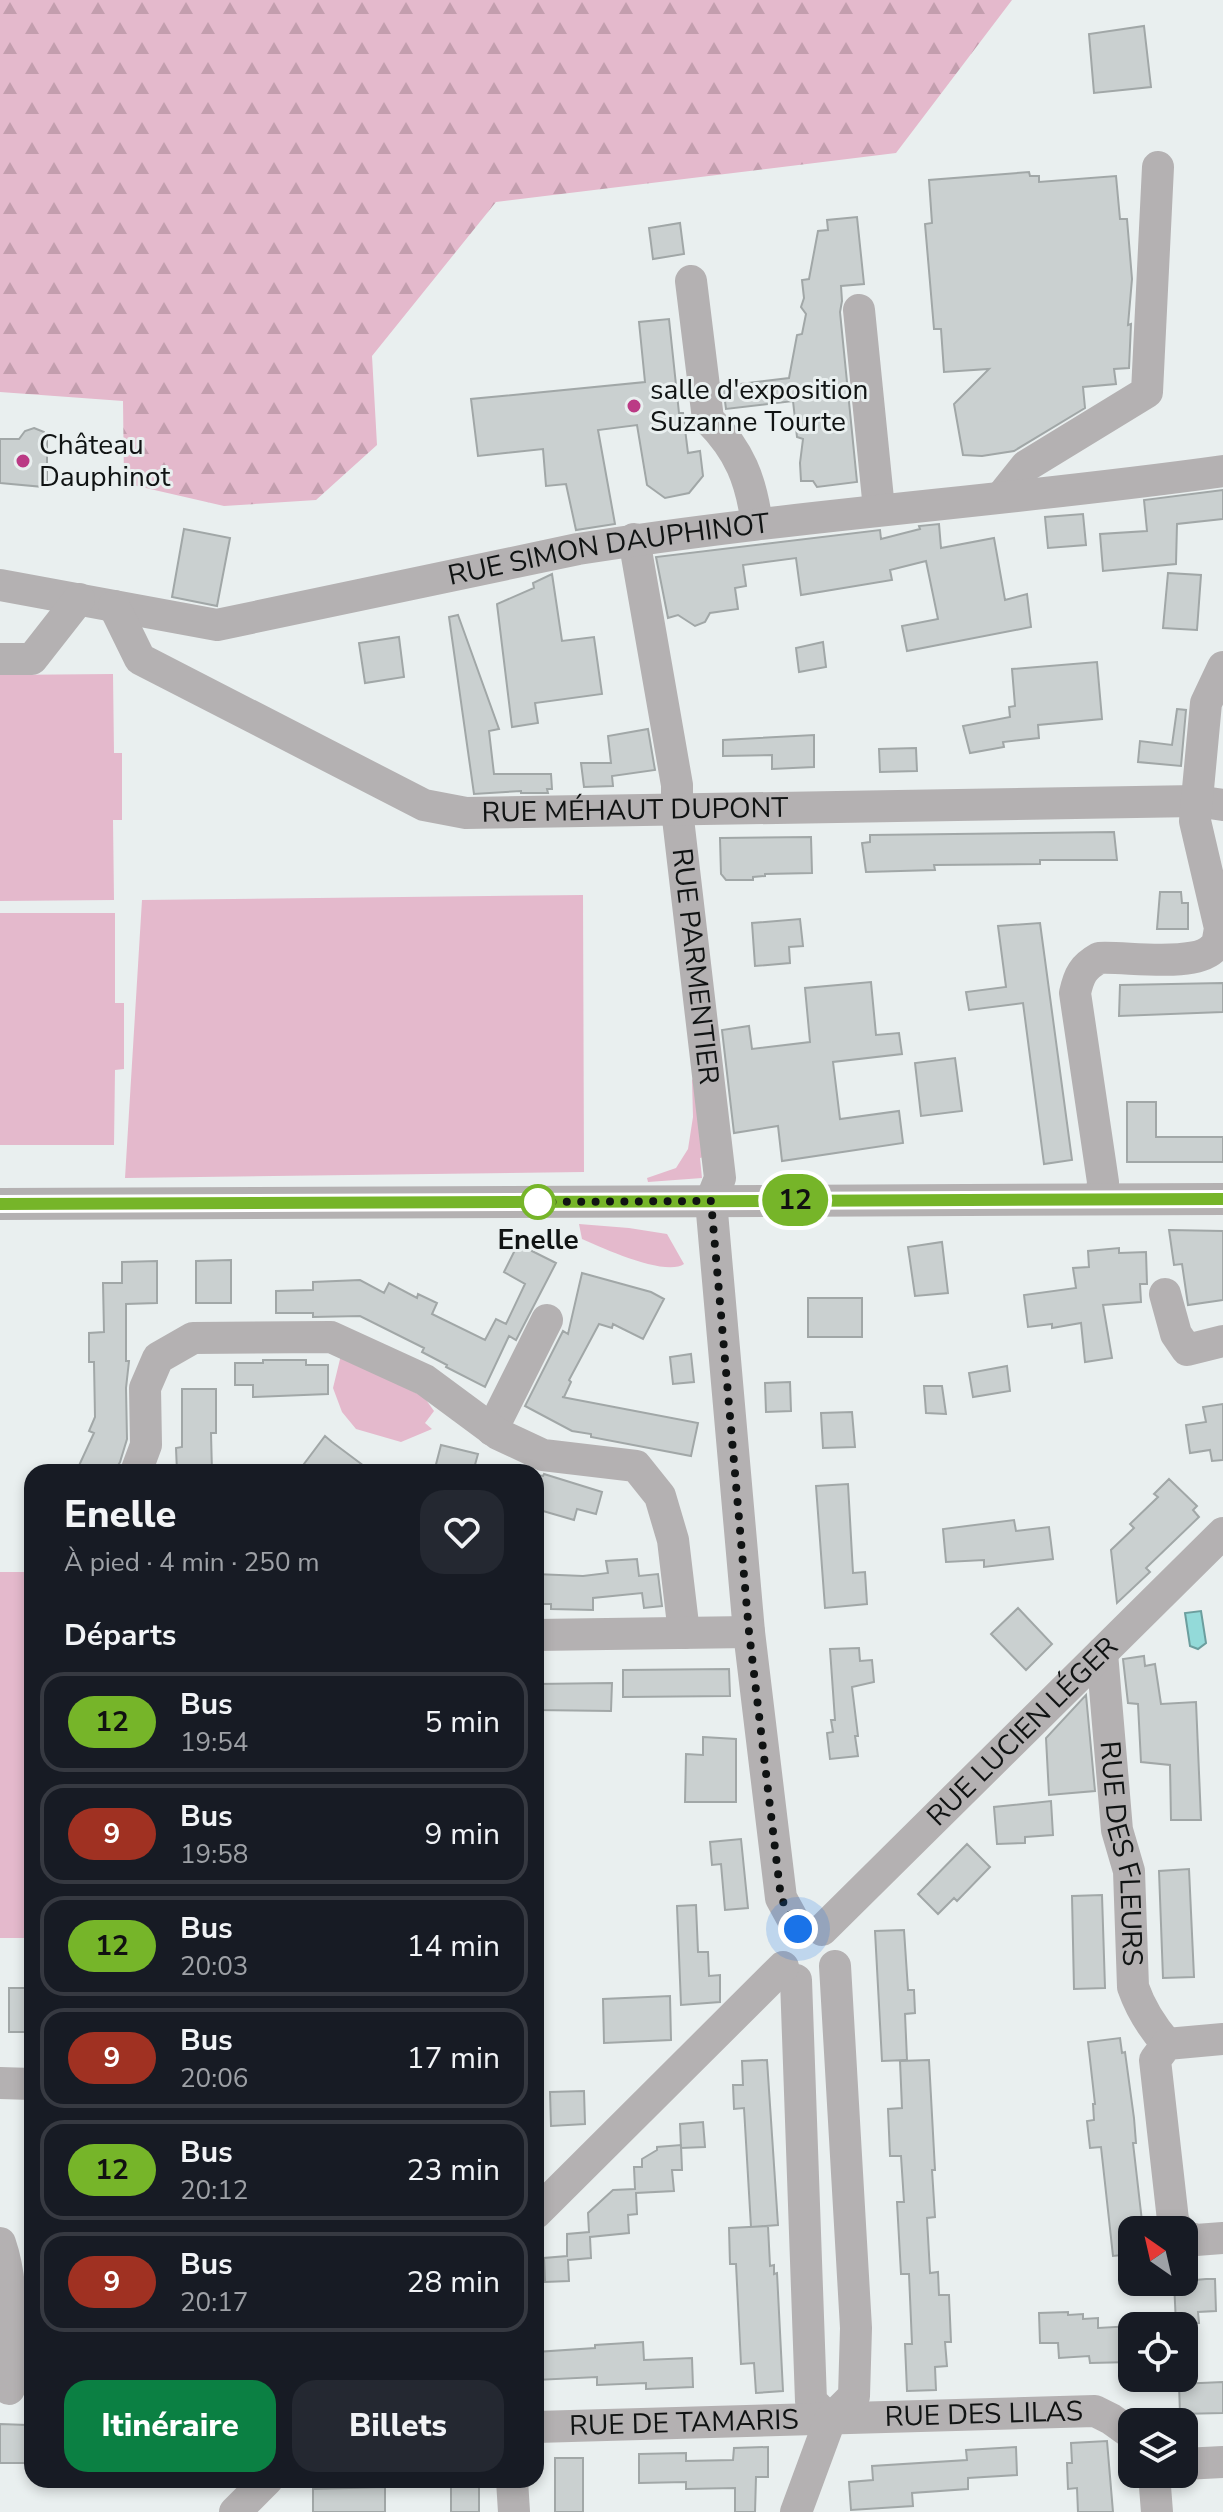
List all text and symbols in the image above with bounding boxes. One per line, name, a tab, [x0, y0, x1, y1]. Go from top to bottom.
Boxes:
place label: salle d'exposition Suzanne Tourte	[650, 371, 868, 441]
marker: salle d'exposition Suzanne Tourte	[625, 397, 643, 415]
place label: Château Dauphinot	[39, 426, 170, 496]
marker: Château Dauphinot	[14, 452, 32, 470]
street label: RUE SIMON DAUPHINOT	[445, 504, 772, 595]
street label: RUE MÉHAUT DUPONT	[481, 789, 789, 832]
street label: RUE PARMENTIER	[663, 846, 728, 1086]
line badge: 12	[759, 1174, 831, 1226]
text: 12	[778, 1181, 812, 1219]
marker: Enelle	[521, 1185, 555, 1219]
place label: Enelle	[497, 1221, 579, 1259]
text: Enelle	[64, 1489, 176, 1540]
button: heart	[420, 1490, 504, 1574]
text: À pied · 4 min · 250 m	[64, 1545, 319, 1580]
text: Départs	[64, 1615, 176, 1656]
street label: RUE LUCIEN LÉGER	[919, 1629, 1126, 1835]
text: Bus	[180, 1684, 233, 1725]
text: 5 min	[425, 1702, 500, 1743]
text: 12	[95, 1703, 129, 1741]
text: 19:54	[180, 1725, 248, 1760]
street label: RUE DES FLEURS	[1091, 1739, 1151, 1967]
text: Bus	[180, 1796, 233, 1837]
text: 9 min	[425, 1814, 500, 1855]
text: 9	[104, 1815, 120, 1853]
text: 19:58	[180, 1837, 248, 1872]
text: Bus	[180, 1908, 233, 1949]
your location	[778, 1909, 818, 1949]
text: 14 min	[407, 1926, 500, 1967]
text: 12	[95, 1927, 129, 1965]
text: 20:03	[180, 1949, 248, 1984]
text: Bus	[180, 2020, 233, 2061]
text: 17 min	[407, 2038, 500, 2079]
text: 9	[104, 2039, 120, 2077]
text: 20:06	[180, 2061, 248, 2096]
text: Bus	[180, 2132, 233, 2173]
text: 23 min	[407, 2150, 500, 2191]
text: 12	[95, 2151, 129, 2189]
text: 20:12	[180, 2173, 248, 2208]
north arrow	[1118, 2216, 1198, 2296]
map controls	[1118, 2216, 1198, 2488]
text: Bus	[180, 2244, 233, 2285]
text: 28 min	[407, 2262, 500, 2303]
text: 9	[104, 2263, 120, 2301]
text: 20:17	[180, 2285, 248, 2320]
button: locate	[1118, 2312, 1198, 2392]
button: Itinéraire	[64, 2380, 276, 2472]
button: Billets	[292, 2380, 504, 2472]
street label: RUE DES LILAS	[884, 2392, 1084, 2436]
street label: RUE DE TAMARIS	[569, 2400, 799, 2445]
button: layers	[1118, 2408, 1198, 2488]

